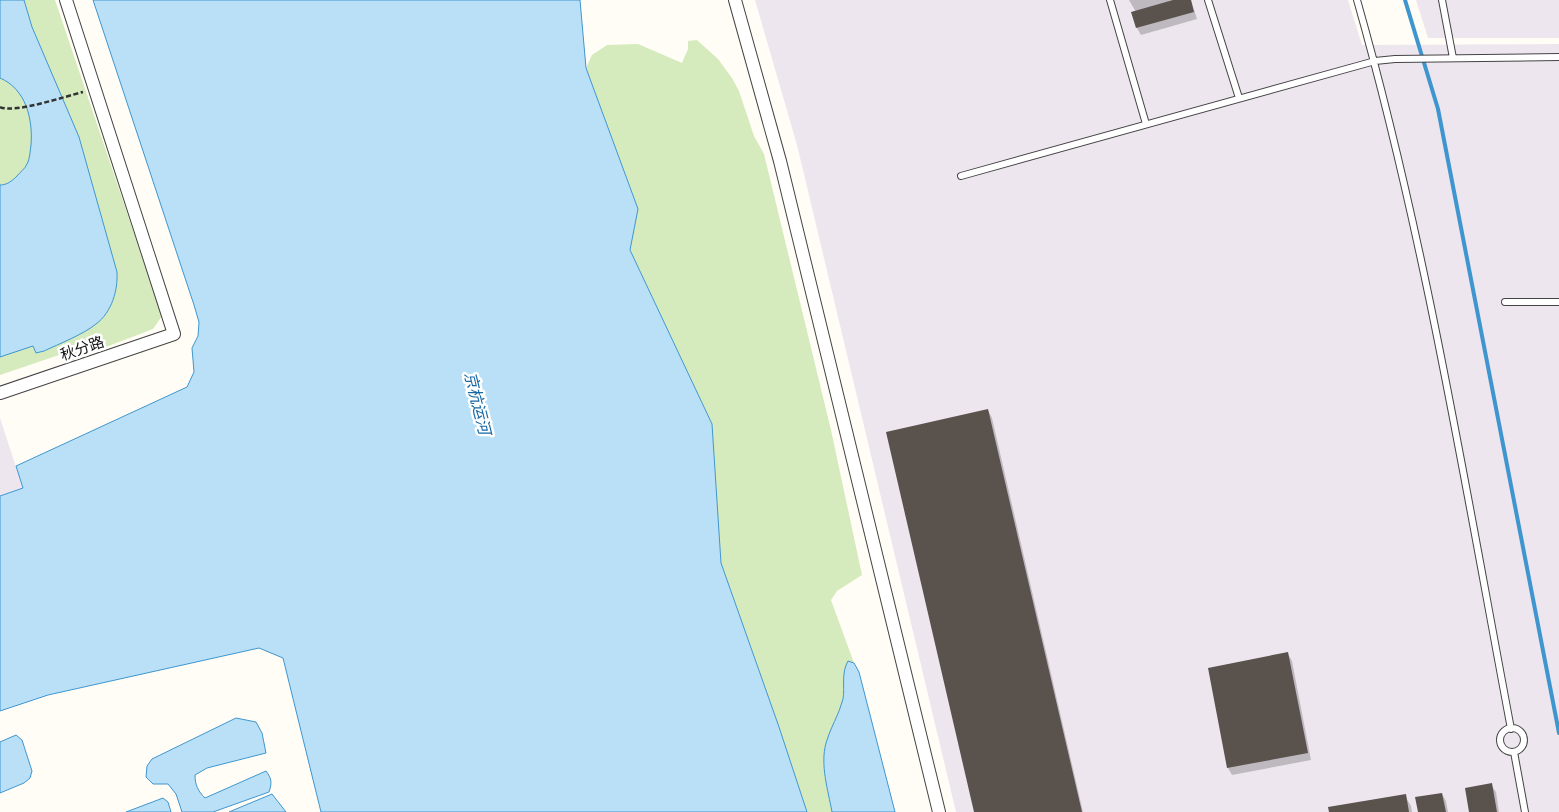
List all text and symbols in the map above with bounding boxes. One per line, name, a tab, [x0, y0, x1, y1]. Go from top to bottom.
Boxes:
street label: 秋分路	[58, 332, 106, 364]
water label: 京杭运河	[461, 370, 496, 439]

